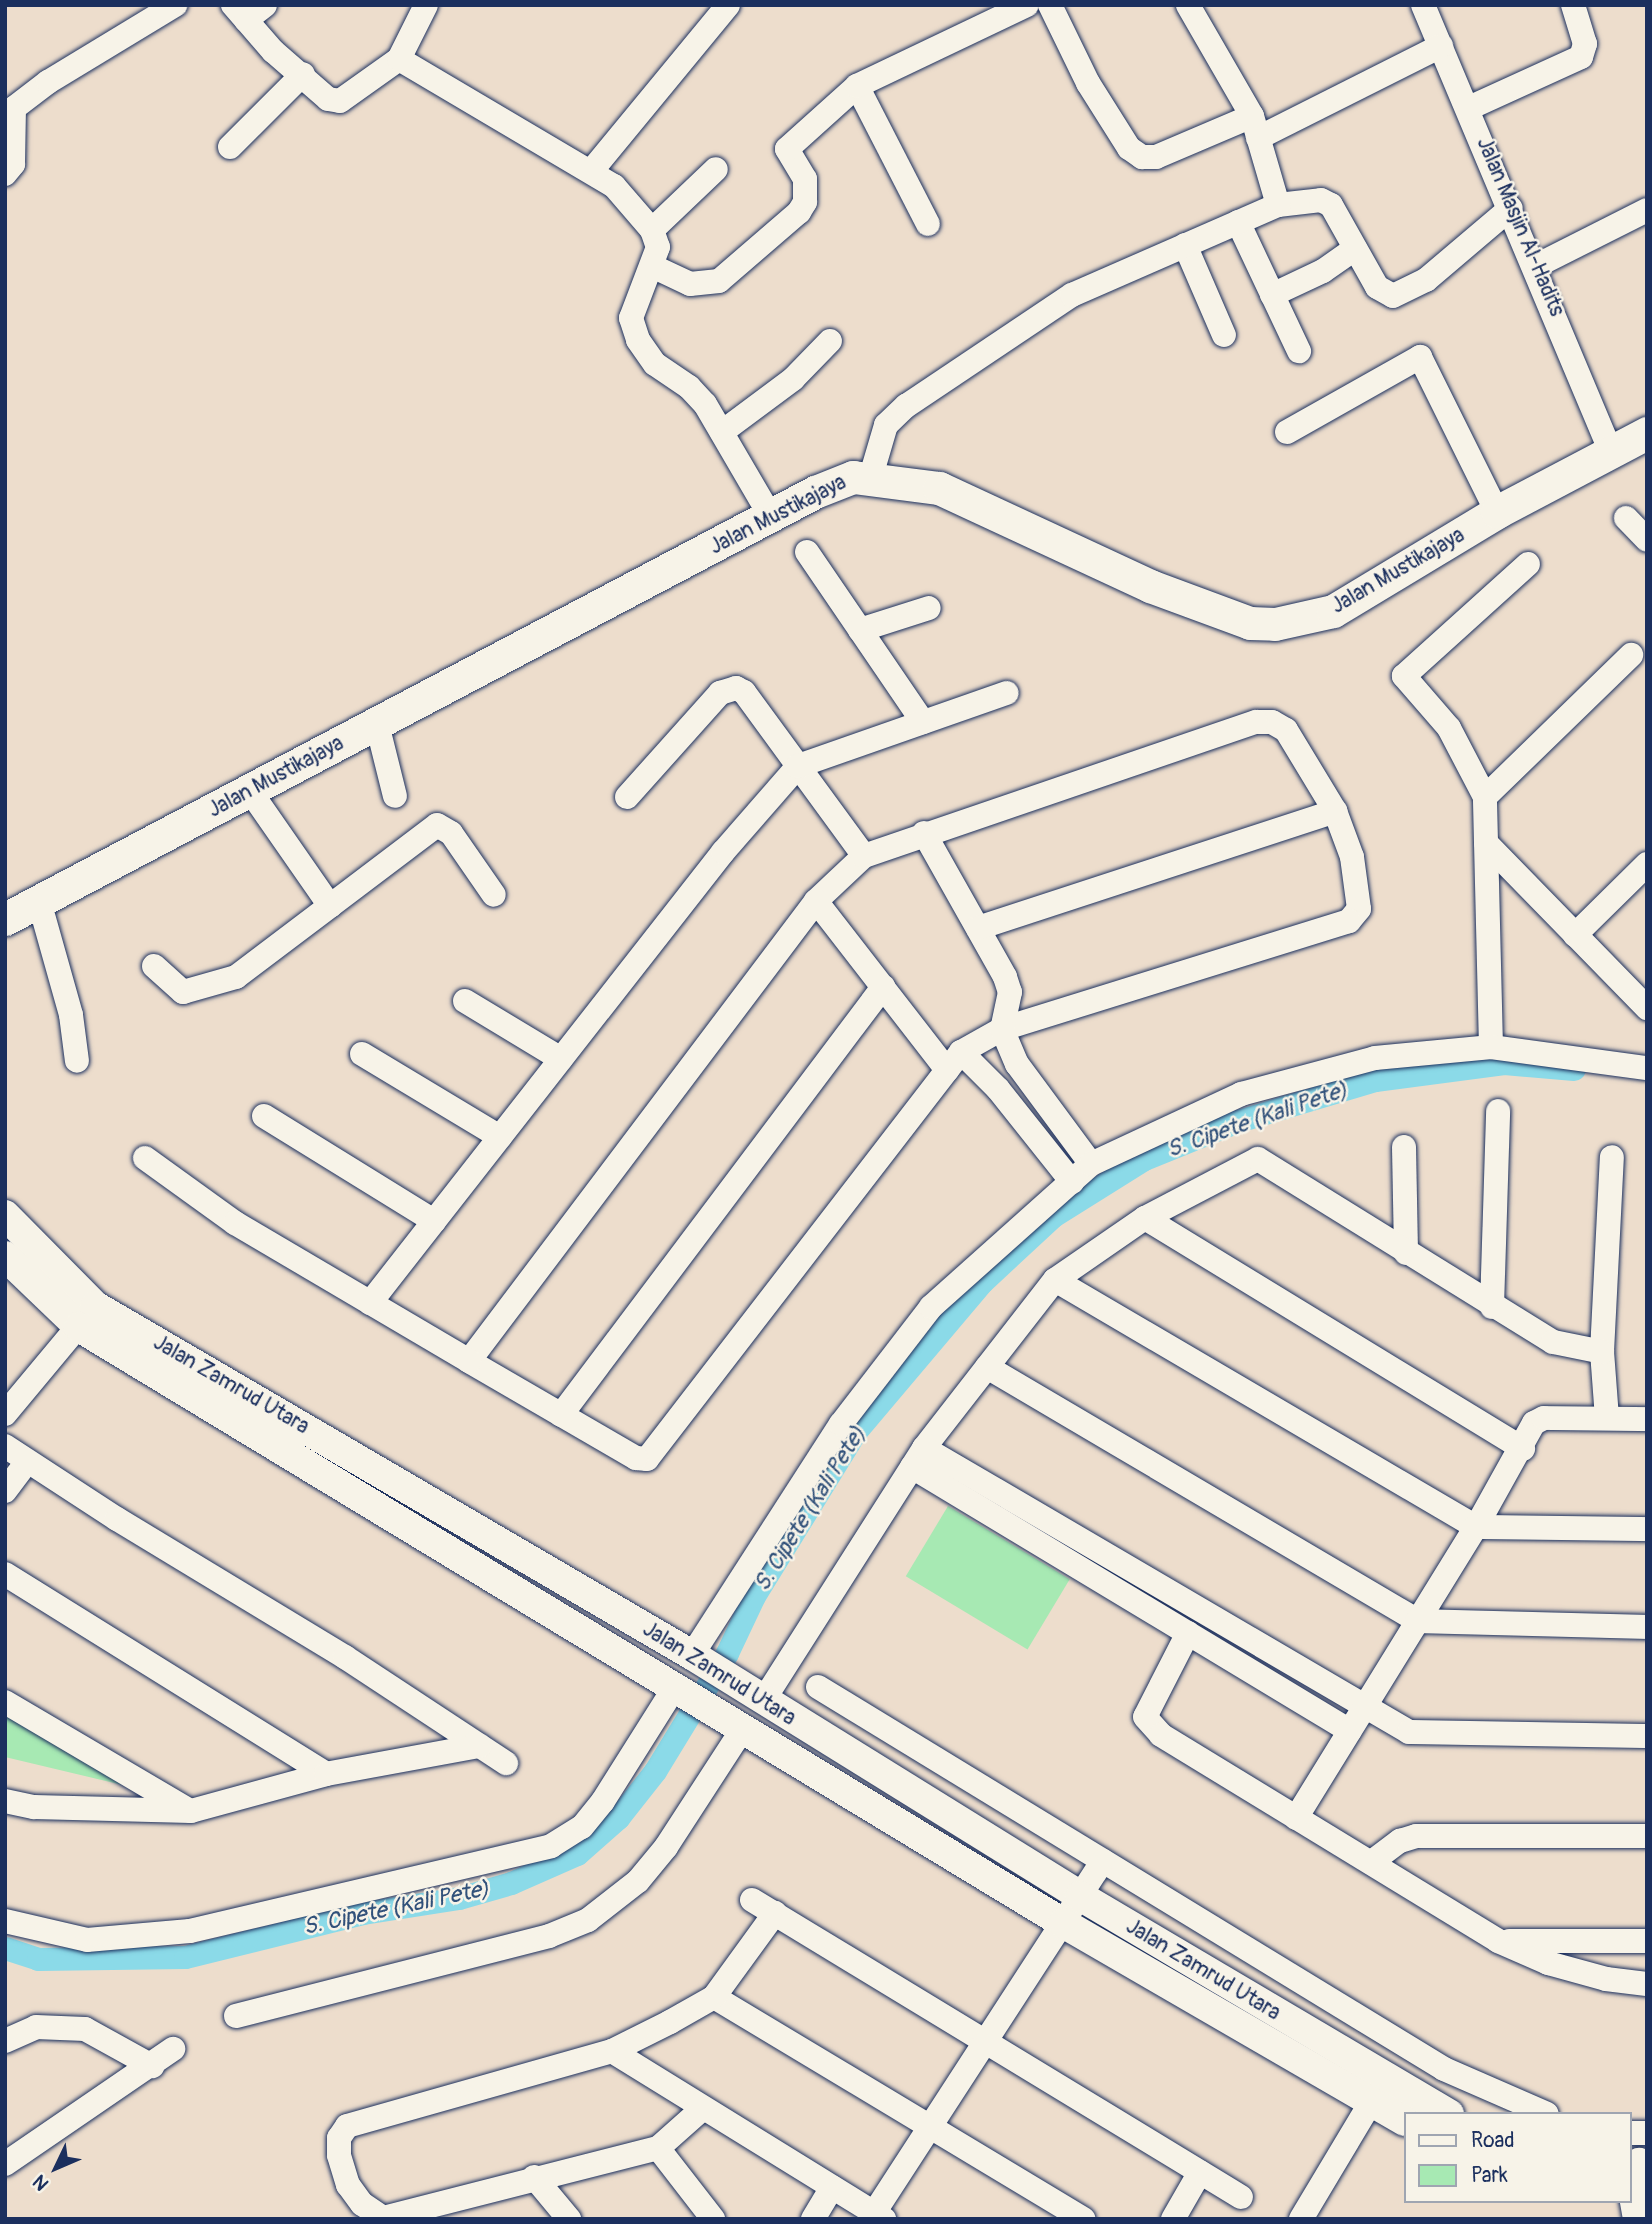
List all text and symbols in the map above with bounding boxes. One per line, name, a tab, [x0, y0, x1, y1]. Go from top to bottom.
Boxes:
street label: Jalan Masjin Al-Hadits	[1471, 134, 1569, 320]
street label: Jalan Mustikajaya	[706, 470, 850, 560]
street label: Jalan Mustikajaya	[1327, 523, 1469, 619]
street label: Jalan Mustikajaya	[204, 731, 348, 823]
water label: S. Cipete (Kali Pete)	[1163, 1076, 1351, 1164]
street label: Jalan Zamrud Utara	[149, 1330, 313, 1440]
water label: S. Cipete (Kali Pete)	[748, 1422, 872, 1596]
street label: Jalan Zamrud Utara	[638, 1617, 800, 1731]
water label: S. Cipete (Kali Pete)	[301, 1875, 491, 1941]
street label: Jalan Zamrud Utara	[1121, 1914, 1285, 2026]
legend	[1404, 2112, 1631, 2203]
text: Road	[1471, 2127, 1515, 2154]
north arrow	[21, 2133, 91, 2203]
text: Park	[1471, 2162, 1508, 2189]
text: N	[28, 2170, 54, 2196]

